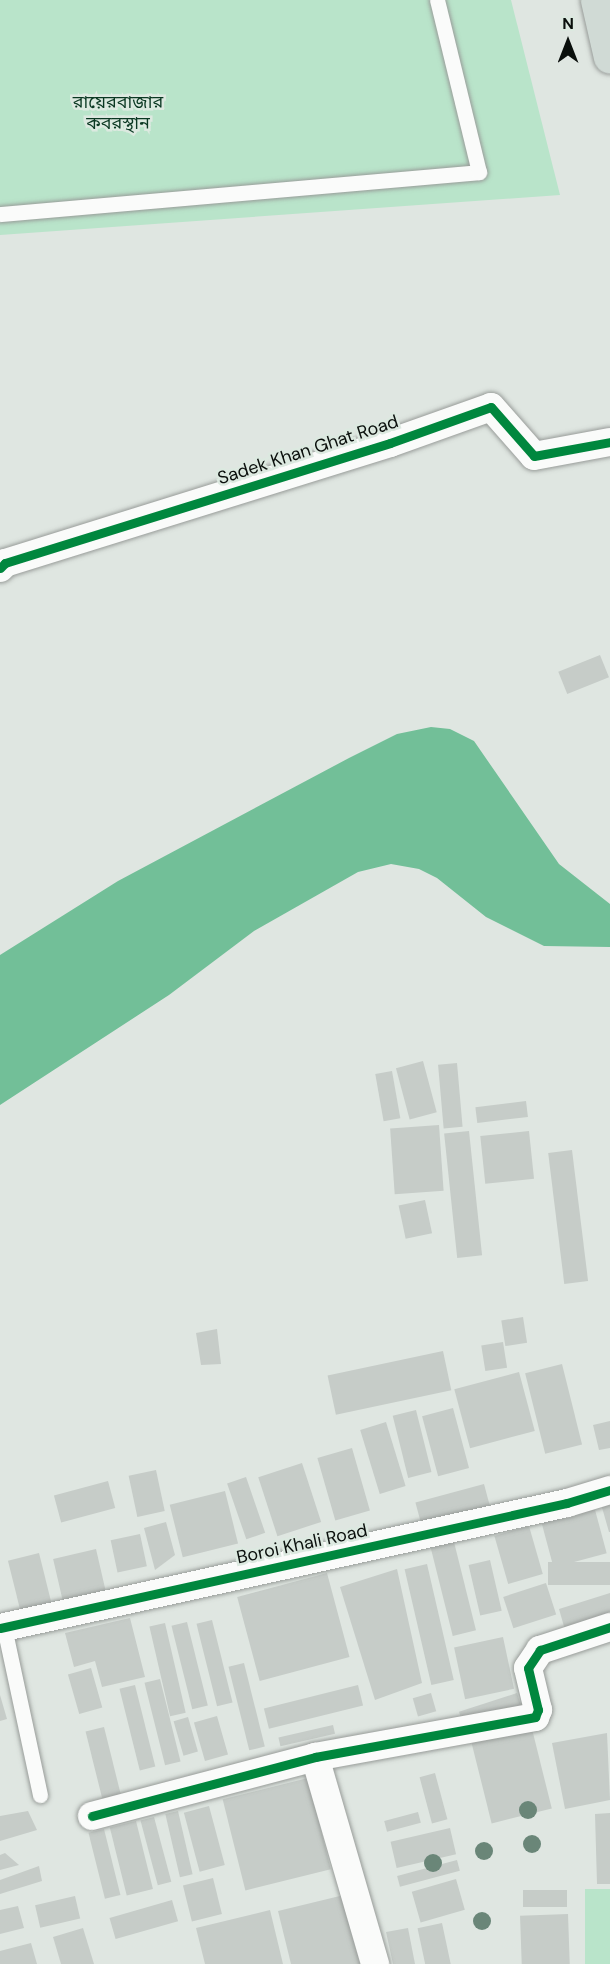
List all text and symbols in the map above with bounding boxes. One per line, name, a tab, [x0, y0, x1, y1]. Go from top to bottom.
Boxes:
north arrow	[538, 12, 598, 72]
text: N	[562, 13, 574, 34]
park label: রায়েরবাজার কবরস্থান	[73, 92, 163, 134]
street label: Sadek Khan Ghat Road	[215, 411, 401, 489]
street label: Boroi Khali Road	[235, 1520, 369, 1568]

